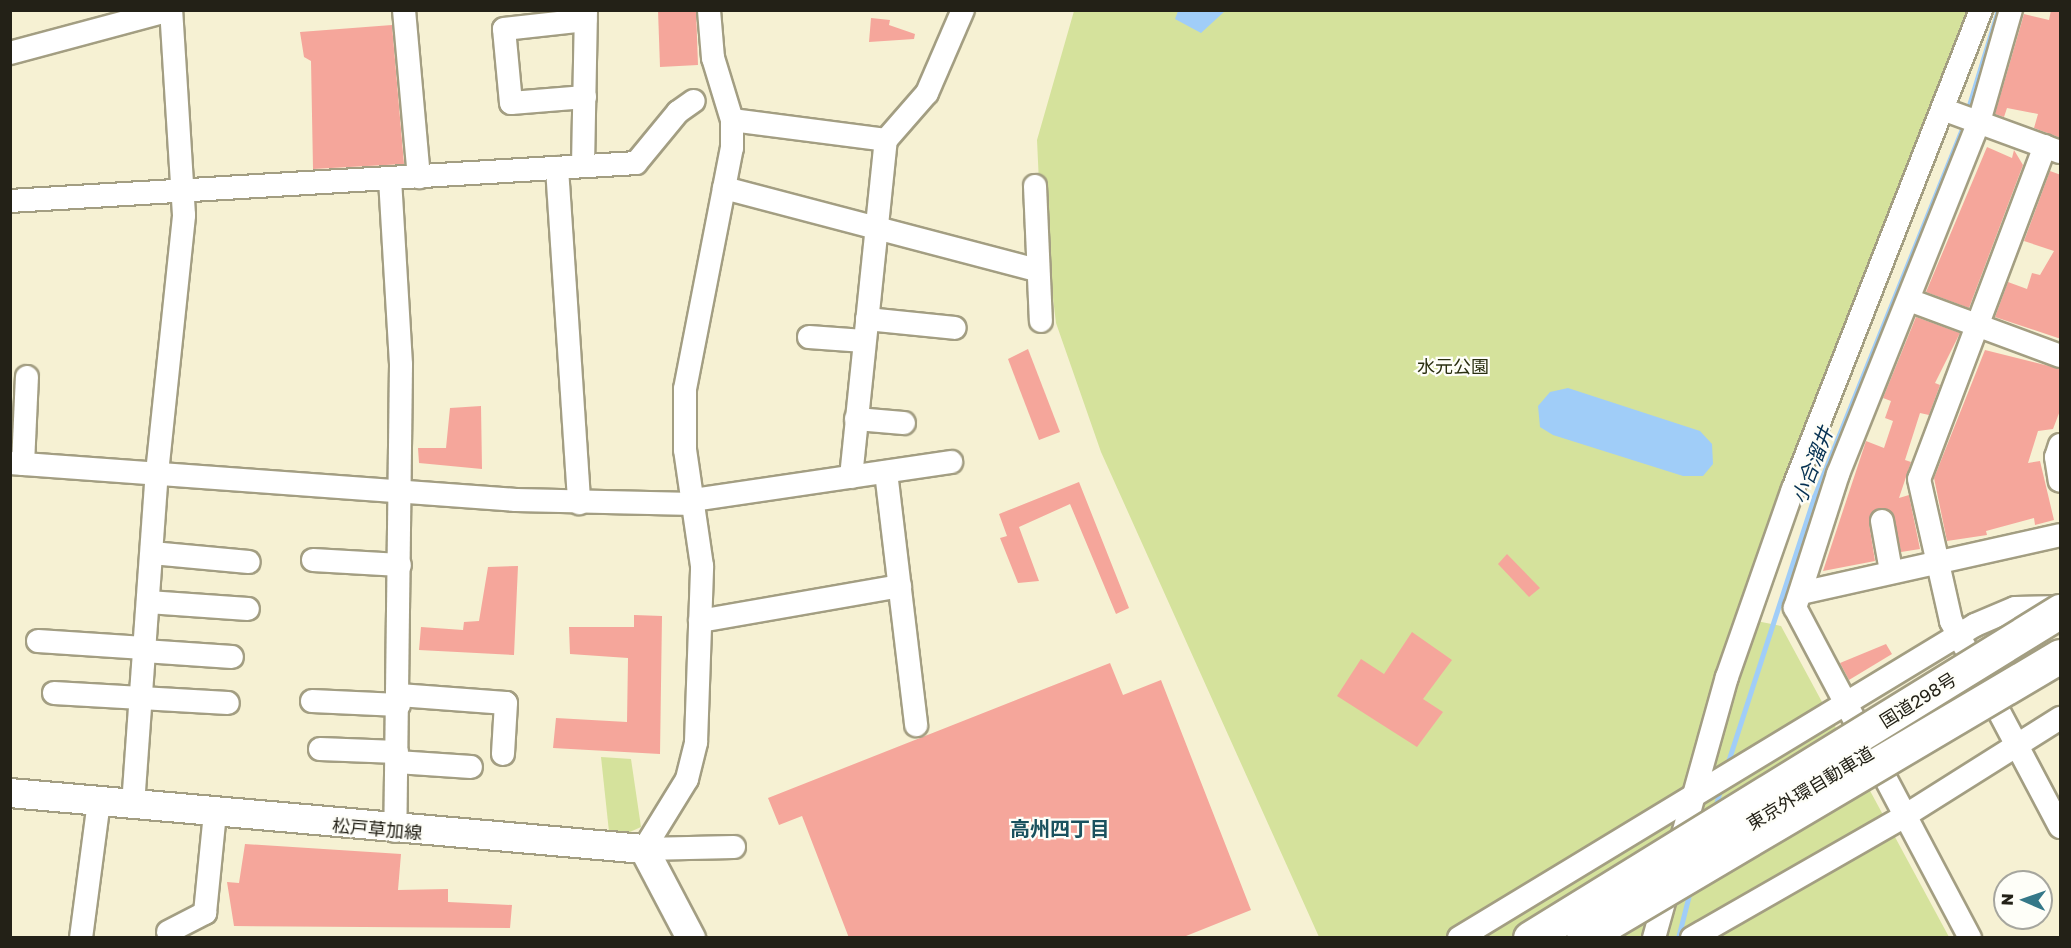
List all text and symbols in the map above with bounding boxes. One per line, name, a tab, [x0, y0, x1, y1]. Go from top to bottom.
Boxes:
park label: 水元公園	[1417, 355, 1489, 377]
water label: 小合溜井	[1786, 423, 1838, 507]
street label: 国道298号	[1876, 668, 1960, 732]
street label: 東京外環自動車道	[1743, 742, 1877, 834]
street label: 松戸草加線	[331, 814, 423, 844]
district label: 高州四丁目	[1010, 816, 1110, 840]
north arrow	[1993, 870, 2053, 930]
text: N	[1997, 893, 2017, 906]

